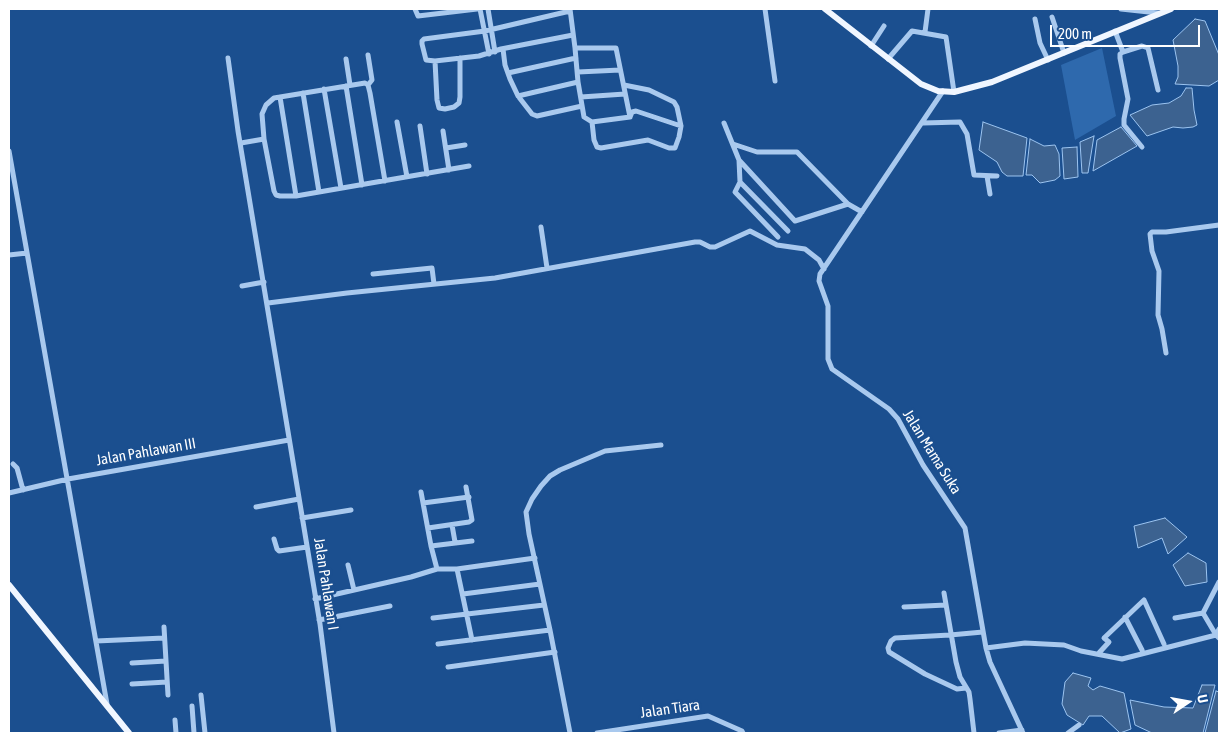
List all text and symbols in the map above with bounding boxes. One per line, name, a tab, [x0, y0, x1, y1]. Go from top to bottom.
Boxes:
scale bar	[1053, 15, 1203, 47]
text: 200 m	[1058, 25, 1092, 42]
street label: Jalan Mama Suka	[899, 407, 965, 497]
street label: Jalan Pahlawan III	[95, 434, 197, 470]
street label: Jalan Pahlawan I	[310, 537, 342, 631]
north arrow	[1163, 677, 1213, 727]
text: U	[1194, 693, 1211, 705]
street label: Jalan Tiara	[639, 696, 701, 722]

